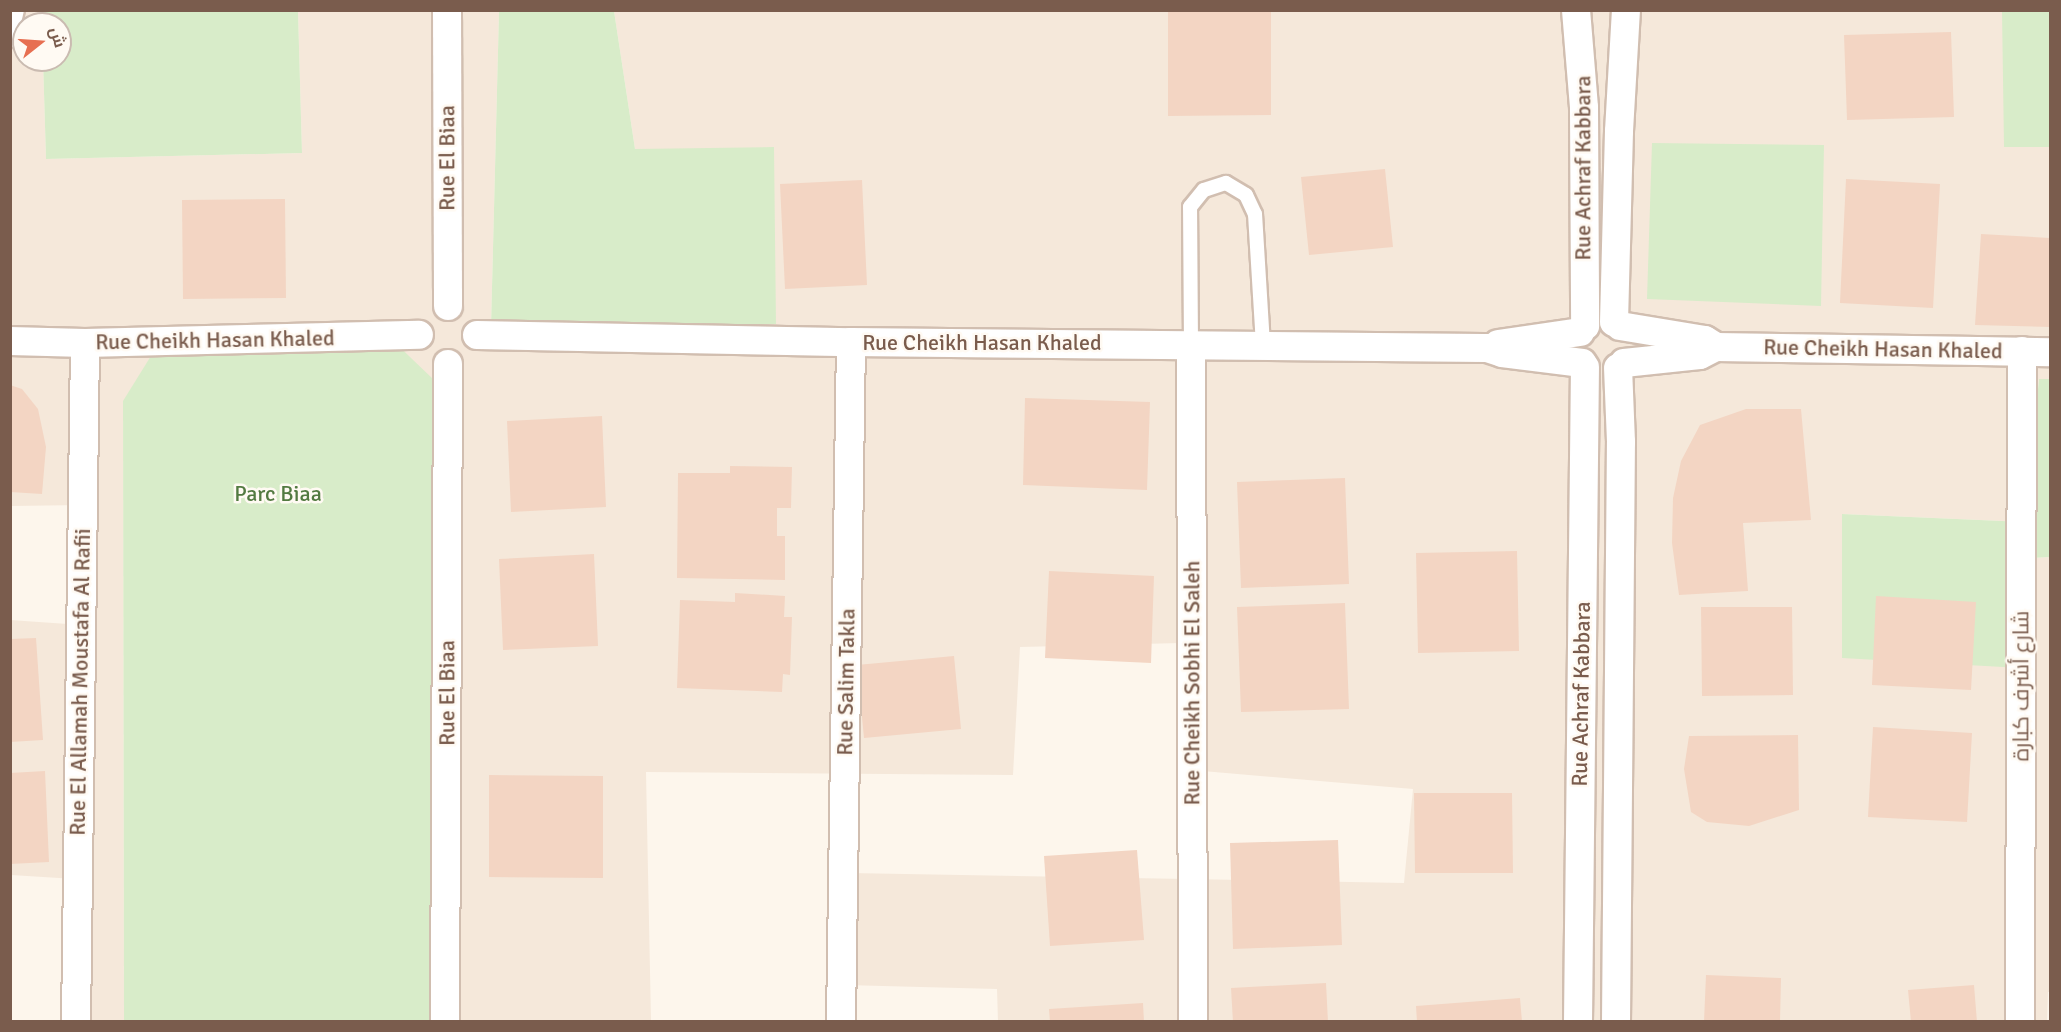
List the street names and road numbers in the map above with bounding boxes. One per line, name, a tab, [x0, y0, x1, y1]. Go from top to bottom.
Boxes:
street label: Rue Achraf Kabbara	[1570, 75, 1596, 261]
street label: Rue El Biaa	[434, 105, 460, 211]
street label: Rue Cheikh Hasan Khaled	[95, 325, 335, 355]
street label: Rue Cheikh Hasan Khaled	[862, 330, 1102, 356]
street label: Rue Cheikh Hasan Khaled	[1763, 334, 2003, 364]
street label: Rue El Allamah Moustafa Al Rafii	[64, 528, 96, 836]
street label: Rue Cheikh Sobhi El Saleh	[1179, 560, 1205, 806]
street label: Rue Achraf Kabbara	[1566, 601, 1596, 787]
street label: Rue Salim Takla	[832, 608, 860, 756]
street label: شارع أشرف كبارة	[2008, 611, 2034, 761]
street label: Rue El Biaa	[434, 640, 460, 746]

